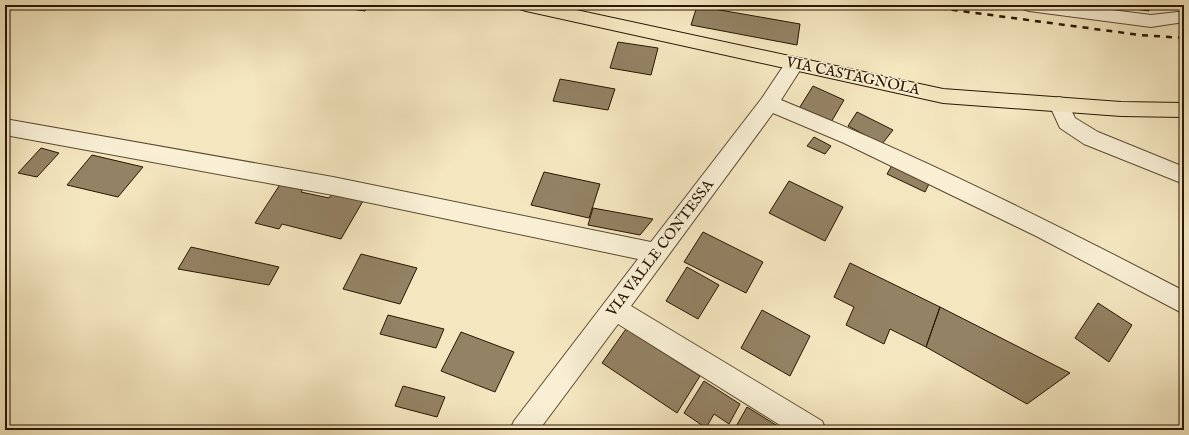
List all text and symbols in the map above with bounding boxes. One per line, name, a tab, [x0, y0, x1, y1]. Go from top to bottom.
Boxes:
street label: VIA CASTAGNOLA	[783, 52, 922, 100]
street label: VIA VALLE CONTESSA	[602, 175, 718, 321]

